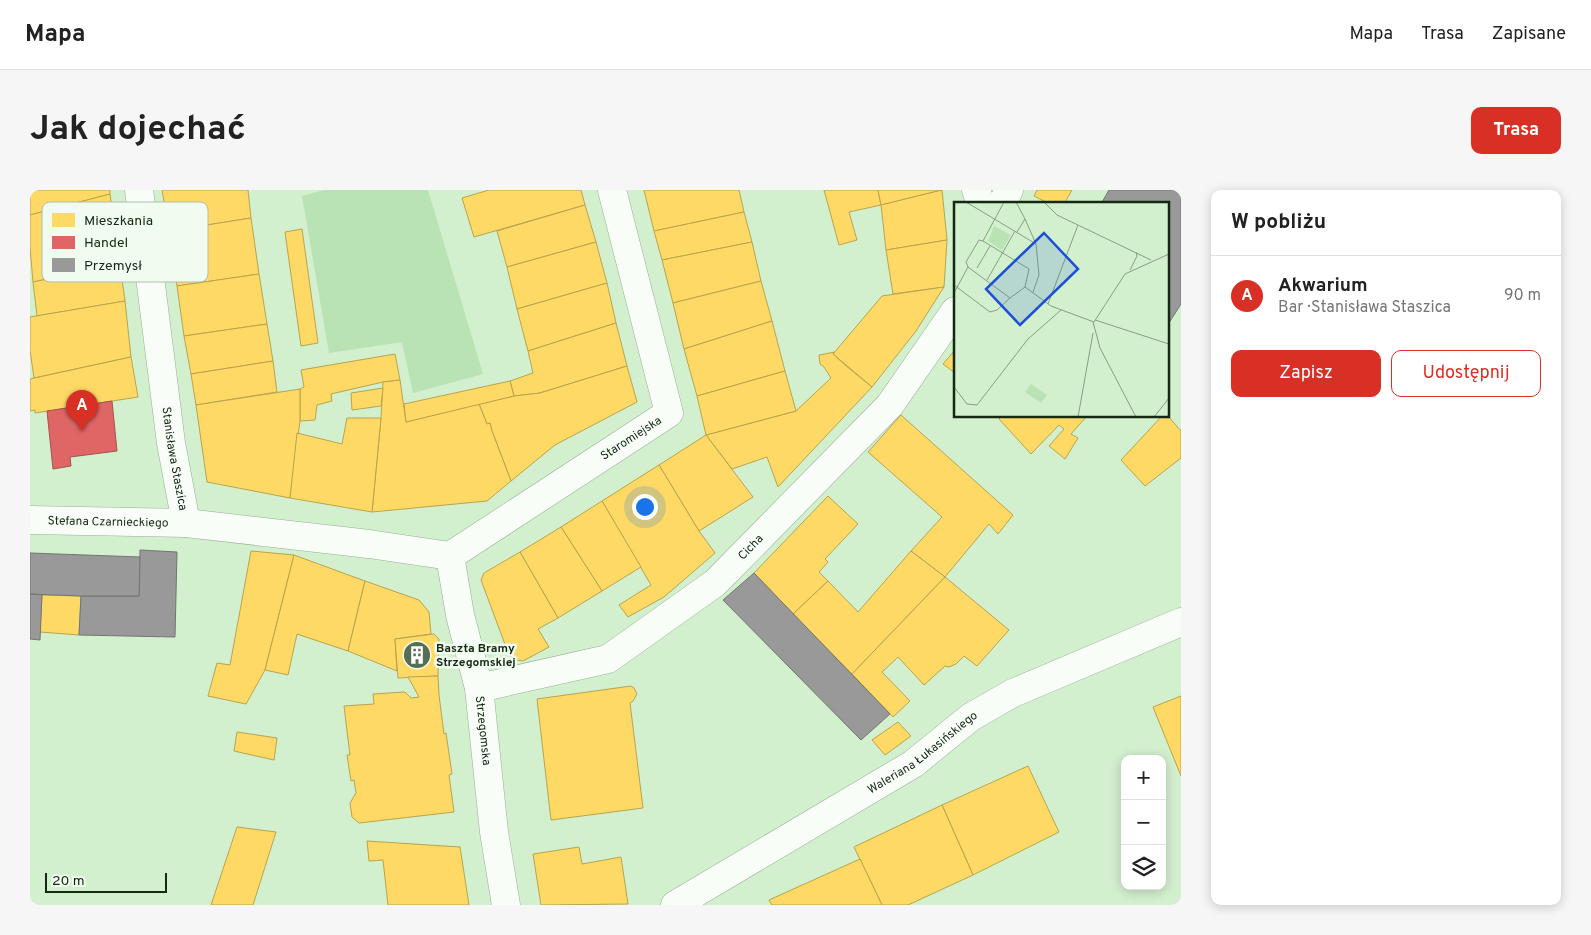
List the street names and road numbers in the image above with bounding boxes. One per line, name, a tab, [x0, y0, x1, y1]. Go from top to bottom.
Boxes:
street label: Stanisława Staszica	[157, 406, 191, 512]
street label: Staromiejska	[598, 413, 665, 465]
street label: Stefana Czarnieckiego	[47, 513, 169, 532]
street label: Cicha	[735, 531, 767, 564]
street label: Strzegomska	[471, 695, 494, 766]
street label: Waleriana Łukasińskiego	[865, 708, 981, 798]

